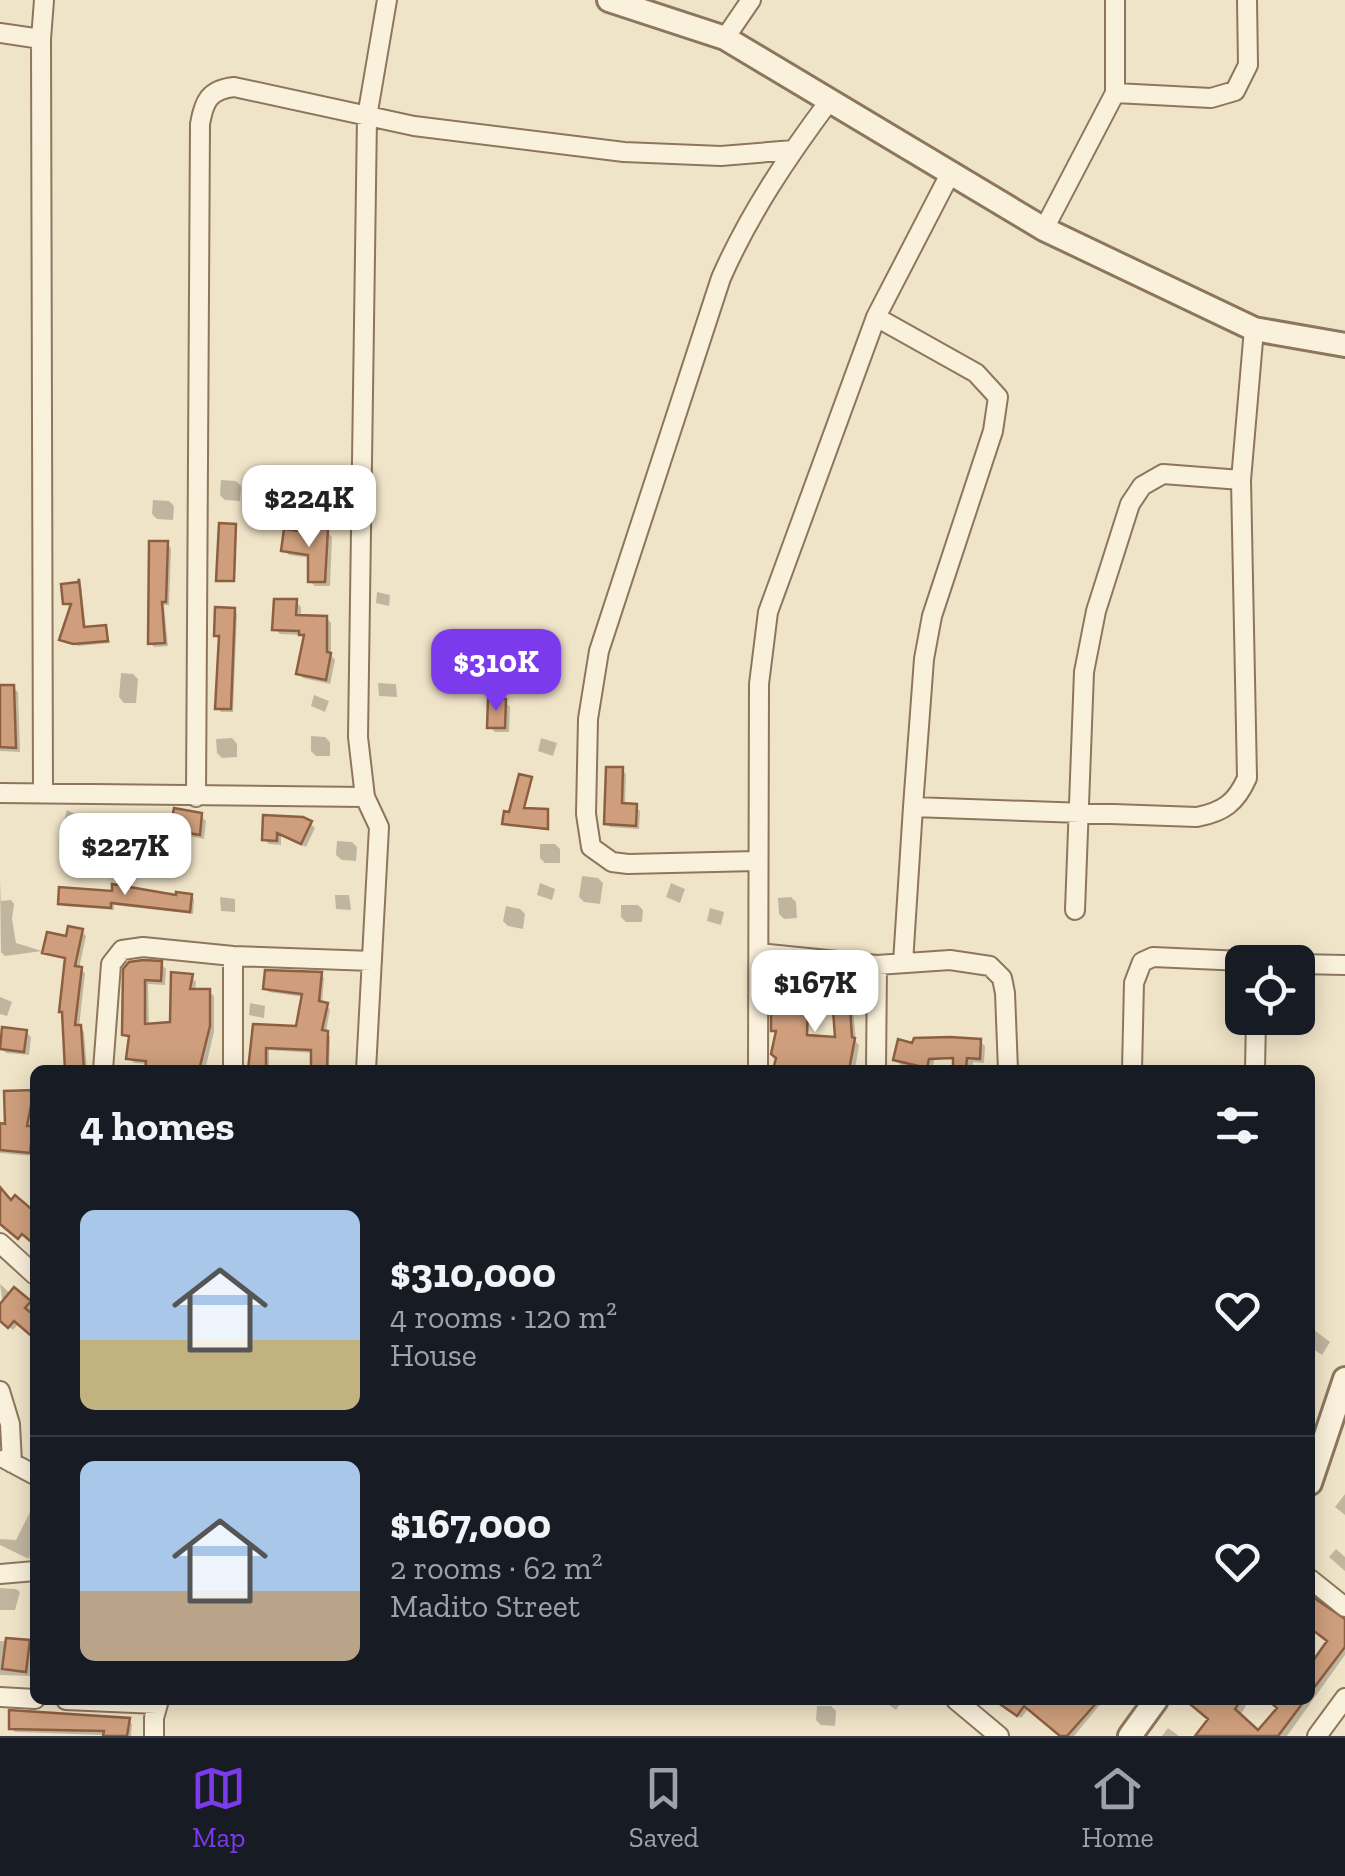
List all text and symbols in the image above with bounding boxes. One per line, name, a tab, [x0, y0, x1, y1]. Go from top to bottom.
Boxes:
pin: $224K	[239, 465, 379, 550]
text: $224K	[264, 478, 354, 516]
pin: $310K	[426, 629, 566, 714]
text: $310K	[453, 642, 539, 680]
pin: $227K	[55, 813, 195, 898]
text: $227K	[81, 826, 169, 864]
map controls	[1225, 945, 1315, 1035]
button: locate	[1225, 945, 1315, 1035]
pin: $167K	[745, 950, 885, 1035]
text: $167K	[773, 963, 857, 1001]
icon: filters	[1210, 1098, 1265, 1153]
text: 4 homes	[80, 1100, 235, 1151]
text: $310,000	[390, 1247, 556, 1298]
icon: home	[160, 1250, 280, 1370]
icon: heart	[1210, 1283, 1265, 1338]
text: 4 rooms · 120 m²	[390, 1298, 617, 1336]
text: House	[390, 1336, 477, 1374]
text: $167,000	[390, 1498, 551, 1549]
icon: home	[160, 1501, 280, 1621]
icon: heart	[1210, 1534, 1265, 1589]
text: 2 rooms · 62 m²	[390, 1549, 603, 1587]
text: Madito Street	[390, 1587, 580, 1625]
tab: Map	[191, 1761, 246, 1854]
tab: Saved	[629, 1761, 699, 1854]
tab: Home	[1082, 1761, 1154, 1854]

